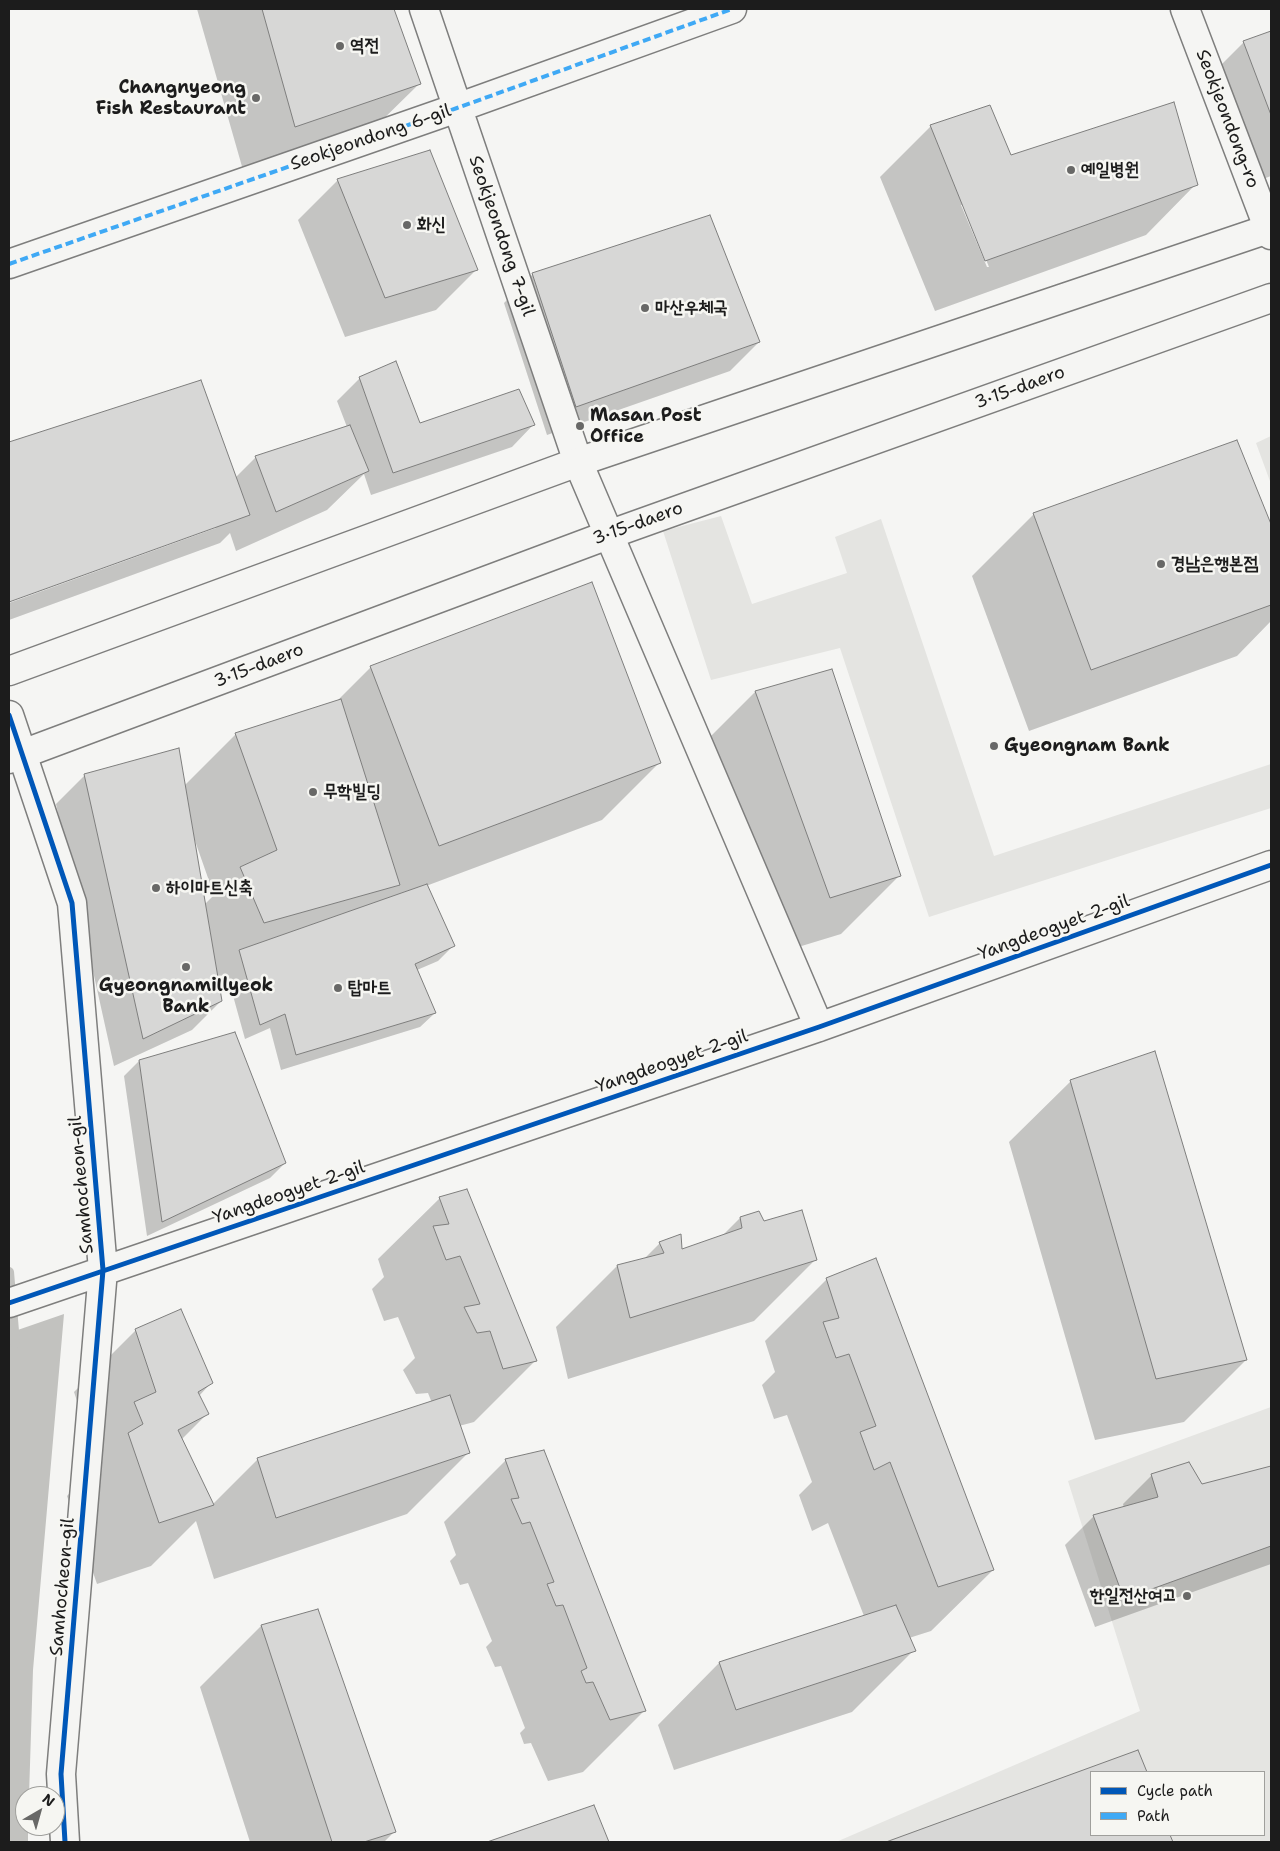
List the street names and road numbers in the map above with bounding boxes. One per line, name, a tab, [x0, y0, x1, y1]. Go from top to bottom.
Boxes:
street label: Seokjeondong-ro	[1191, 47, 1263, 191]
street label: Seokjeondong 6-gil	[288, 100, 454, 176]
street label: Seokjeondong 7-gil	[463, 153, 539, 319]
street label: 3·15-daero	[972, 362, 1068, 414]
street label: 3·15-daero	[590, 498, 686, 550]
street label: 3·15-daero	[211, 639, 307, 693]
street label: Yangdeogyet 2-gil	[975, 891, 1133, 965]
street label: Yangdeogyet 2-gil	[593, 1026, 751, 1098]
street label: Samhocheon-gil	[65, 1115, 99, 1255]
street label: Yangdeogyet 2-gil	[210, 1157, 368, 1229]
street label: Samhocheon-gil	[46, 1517, 80, 1657]

